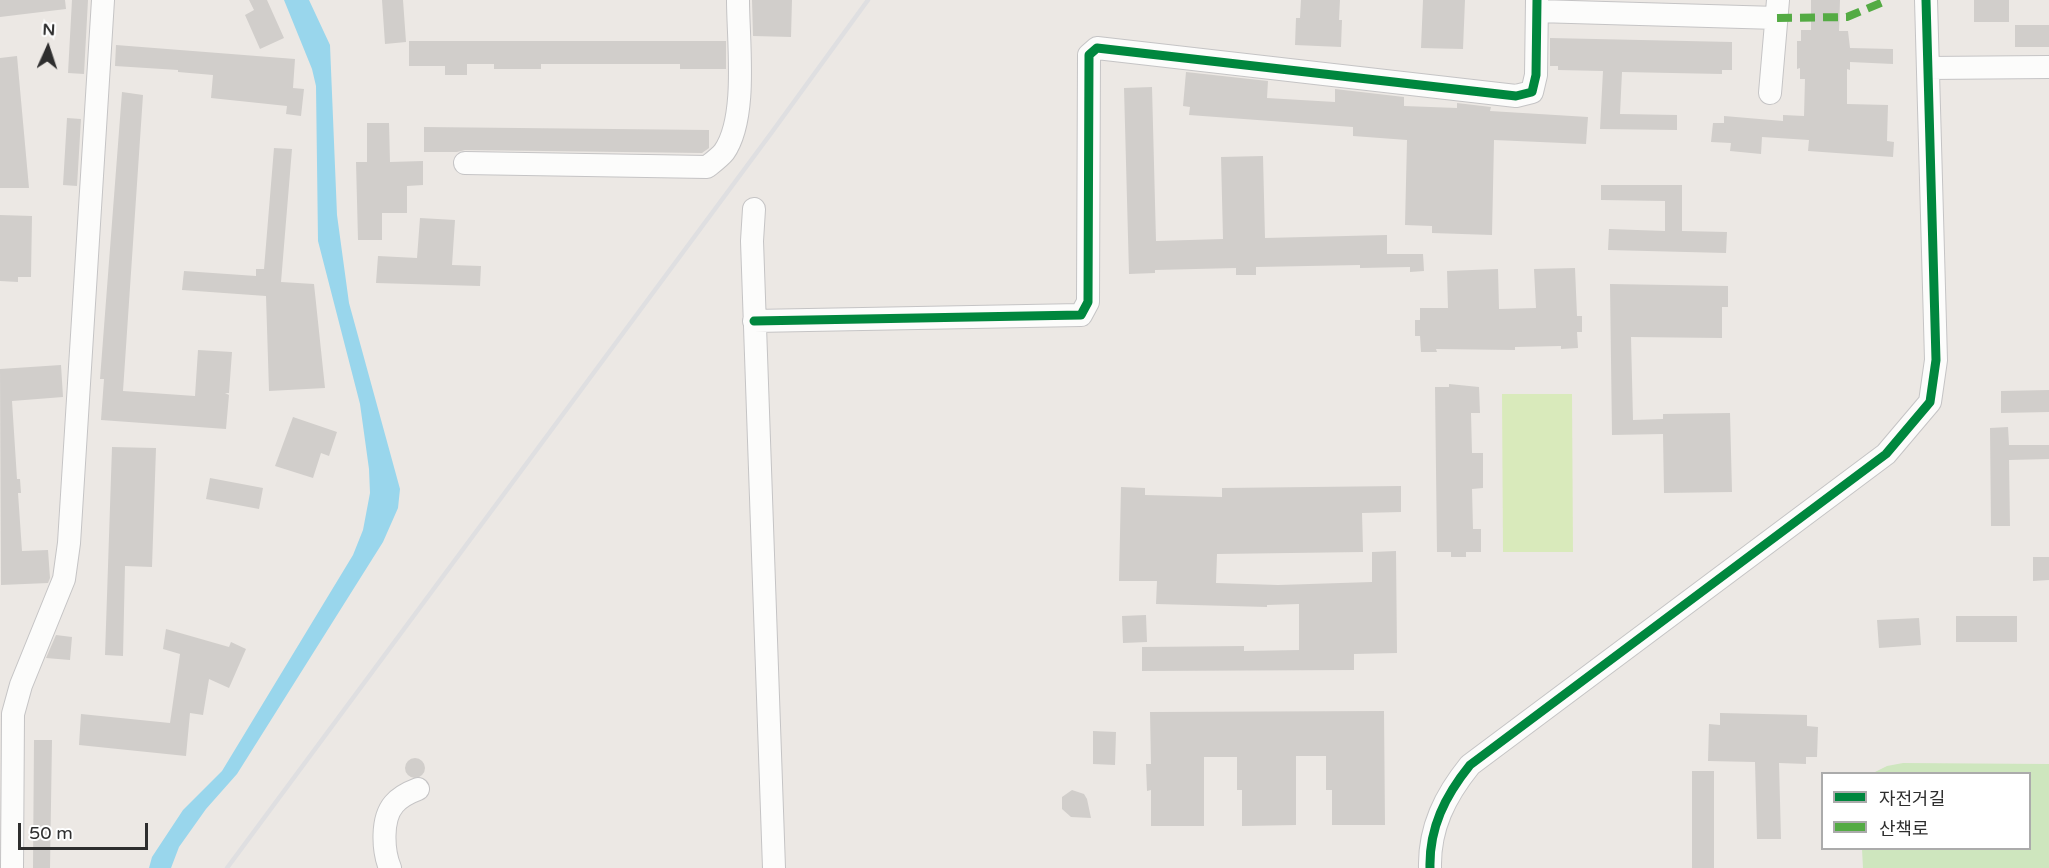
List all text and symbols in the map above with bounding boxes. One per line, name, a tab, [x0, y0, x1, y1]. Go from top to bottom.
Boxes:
north arrow	[18, 18, 78, 78]
text: N	[42, 20, 56, 40]
legend	[1821, 772, 2031, 850]
text: 자전거길	[1879, 788, 1945, 810]
scale bar	[21, 811, 152, 849]
text: 산책로	[1879, 818, 1929, 840]
text: 50 m	[29, 822, 73, 844]

